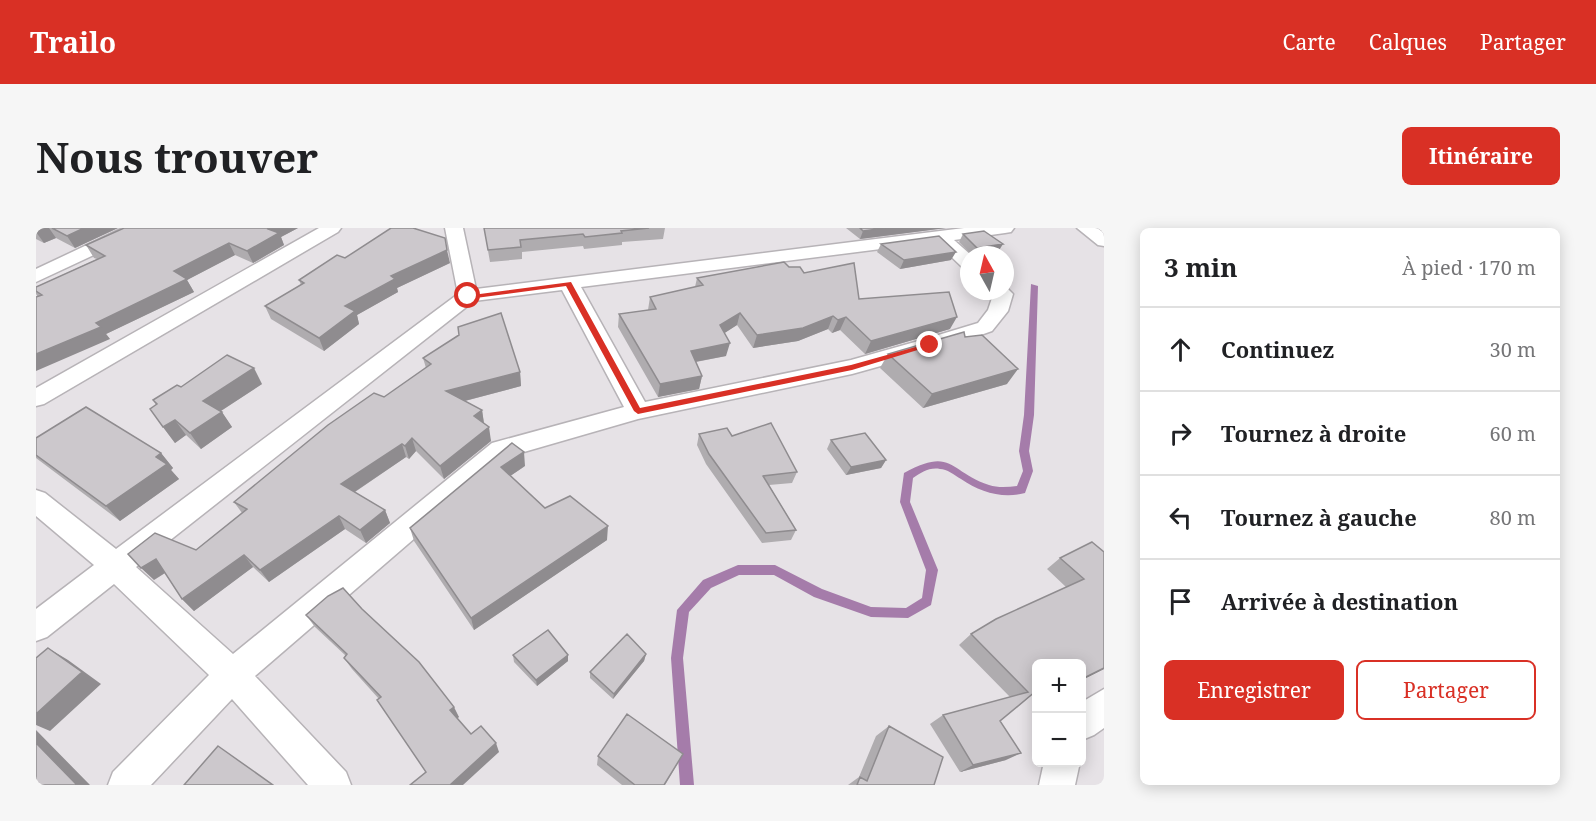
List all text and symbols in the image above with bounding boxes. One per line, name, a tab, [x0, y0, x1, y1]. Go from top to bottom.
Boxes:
text: Trailo	[30, 23, 116, 61]
text: Carte	[1283, 28, 1336, 56]
text: Calques	[1369, 28, 1447, 56]
text: Partager	[1480, 28, 1566, 56]
button: Itinéraire	[1402, 127, 1560, 185]
text: Nous trouver	[36, 128, 318, 185]
north arrow	[960, 246, 1014, 300]
text: 3 min	[1164, 249, 1238, 285]
text: À pied · 170 m	[1402, 254, 1536, 281]
route start	[454, 282, 480, 308]
route end	[916, 331, 942, 357]
icon: ahead	[1164, 333, 1197, 366]
text: Continuez	[1221, 334, 1334, 364]
text: 30 m	[1490, 336, 1536, 363]
icon: right	[1164, 417, 1197, 450]
text: Tournez à droite	[1221, 418, 1406, 448]
text: 60 m	[1490, 420, 1536, 447]
icon: left	[1164, 501, 1197, 534]
text: Tournez à gauche	[1221, 502, 1417, 532]
text: 80 m	[1490, 504, 1536, 531]
icon: arrive	[1164, 585, 1197, 618]
text: Arrivée à destination	[1221, 586, 1458, 616]
map controls	[1032, 659, 1086, 767]
button: +	[1032, 659, 1086, 713]
button: Enregistrer	[1164, 660, 1344, 720]
button: Partager	[1356, 660, 1536, 720]
button: −	[1032, 713, 1086, 767]

